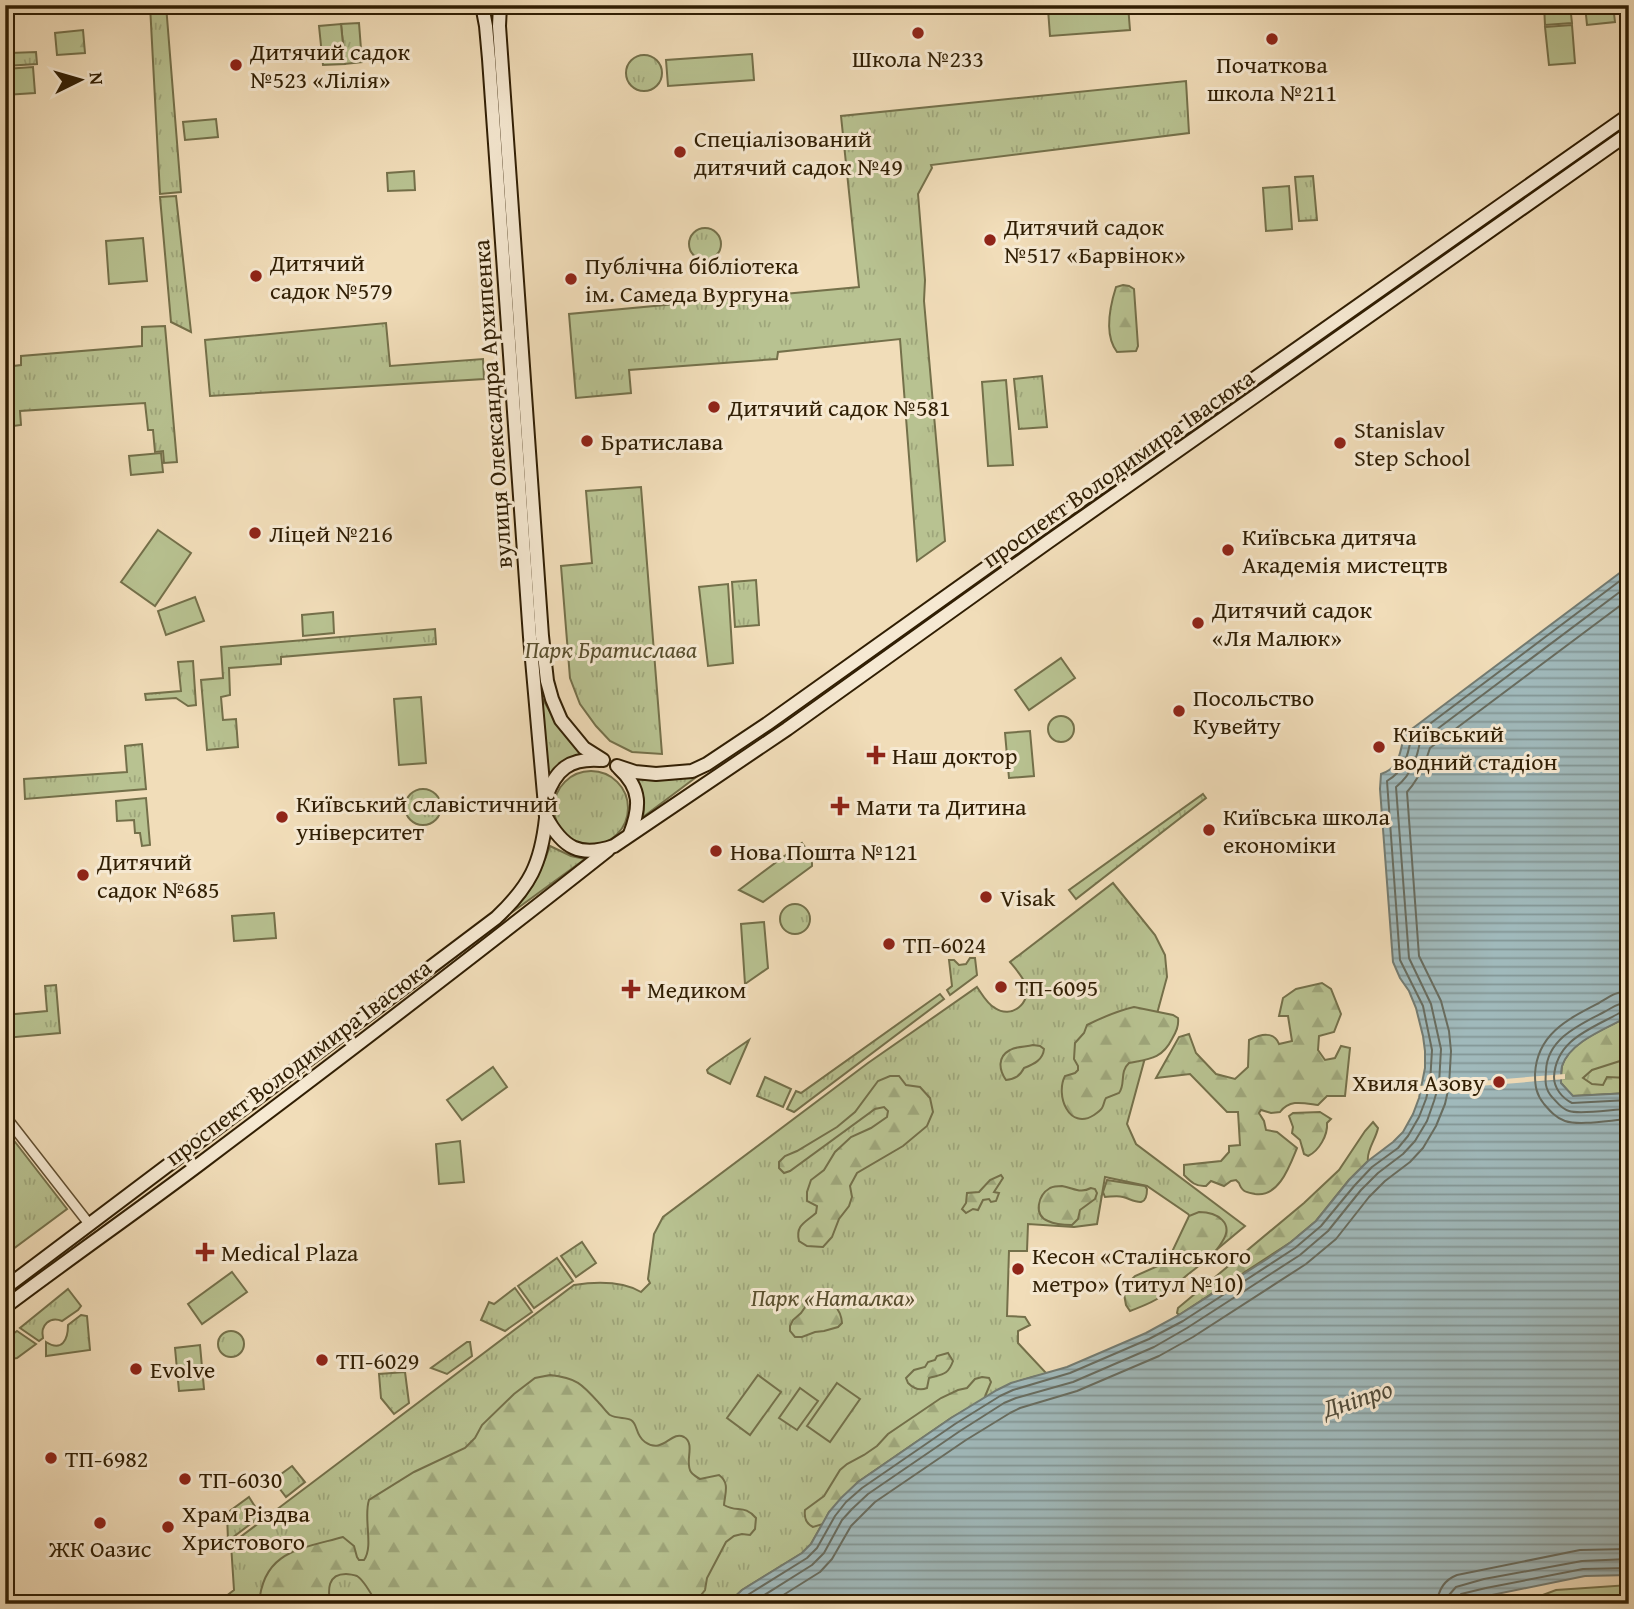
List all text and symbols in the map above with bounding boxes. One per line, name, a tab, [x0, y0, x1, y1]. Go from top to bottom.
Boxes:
marker: Школа №233	[910, 25, 926, 41]
marker: Початкова школа №211	[1264, 31, 1280, 47]
place label: Дитячий садок №523 «Лілія»	[249, 34, 410, 97]
place label: Школа №233	[852, 41, 984, 76]
north arrow	[46, 46, 116, 116]
place label: Початкова школа №211	[1207, 47, 1337, 110]
marker: Дитячий садок №523 «Лілія»	[228, 57, 244, 73]
text: N	[82, 71, 111, 86]
place label: Спеціалізований дитячий садок №49	[694, 121, 903, 184]
marker: Спеціалізований дитячий садок №49	[672, 144, 688, 160]
place label: Дитячий садок №517 «Барвінок»	[1003, 209, 1186, 272]
marker: Дитячий садок №517 «Барвінок»	[982, 232, 998, 248]
street label: вулиця Олександра Архипенка	[463, 238, 521, 570]
place label: Дитячий садок №579	[269, 245, 393, 308]
place label: Публічна бібліотека ім. Самеда Вургуна	[585, 248, 799, 311]
marker: Дитячий садок №579	[248, 268, 264, 284]
marker: Публічна бібліотека ім. Самеда Вургуна	[563, 271, 579, 287]
street label: проспект Володимира Івасюка	[975, 360, 1262, 576]
place label: Дитячий садок №581	[727, 390, 951, 425]
marker: Дитячий садок №581	[706, 399, 722, 415]
place label: Stanislav Step School	[1354, 412, 1471, 475]
place label: Братислава	[601, 424, 724, 459]
marker: Братислава	[579, 433, 595, 449]
marker: Stanislav Step School	[1332, 435, 1348, 451]
place label: Ліцей №216	[269, 516, 393, 551]
place label: Київська дитяча Академія мистецтв	[1242, 519, 1448, 582]
marker: Ліцей №216	[247, 525, 263, 541]
marker: Київська дитяча Академія мистецтв	[1220, 542, 1236, 558]
place label: Дитячий садок «Ля Малюк»	[1211, 592, 1372, 655]
marker: Дитячий садок «Ля Малюк»	[1190, 615, 1206, 631]
park label: Парк Братислава	[525, 632, 697, 667]
place label: Посольство Кувейту	[1193, 680, 1314, 743]
marker: Посольство Кувейту	[1171, 703, 1187, 719]
place label: Київський водний стадіон	[1393, 716, 1557, 779]
place label: Наш доктор	[892, 738, 1018, 773]
marker: Київський водний стадіон	[1371, 739, 1387, 755]
marker: Наш доктор	[866, 745, 886, 765]
place label: Київський славістичний університет	[295, 786, 558, 849]
place label: Мати та Дитина	[856, 789, 1027, 824]
marker: Мати та Дитина	[830, 796, 850, 816]
place label: Київська школа економіки	[1223, 799, 1390, 862]
marker: Київський славістичний університет	[274, 809, 290, 825]
marker: Київська школа економіки	[1201, 822, 1217, 838]
place label: Нова Пошта №121	[730, 834, 918, 869]
marker: Нова Пошта №121	[708, 843, 724, 859]
place label: Дитячий садок №685	[96, 844, 220, 907]
marker: Дитячий садок №685	[75, 867, 91, 883]
place label: Visak	[1000, 880, 1056, 915]
marker: Visak	[978, 889, 994, 905]
place label: ТП-6024	[903, 927, 986, 962]
marker: ТП-6024	[881, 936, 897, 952]
street label: проспект Володимира Івасюка	[157, 950, 439, 1174]
place label: ТП-6095	[1015, 970, 1098, 1005]
place label: Медиком	[647, 972, 746, 1007]
marker: Медиком	[621, 979, 641, 999]
marker: ТП-6095	[993, 979, 1009, 995]
place label: Хвиля Азову	[1352, 1065, 1485, 1100]
marker: Хвиля Азову	[1491, 1074, 1507, 1090]
place label: Medical Plaza	[221, 1235, 359, 1270]
place label: Кесон «Сталінського метро» (титул №10)	[1032, 1238, 1251, 1301]
marker: Medical Plaza	[195, 1242, 215, 1262]
marker: Кесон «Сталінського метро» (титул №10)	[1010, 1261, 1026, 1277]
park label: Парк «Наталка»	[751, 1280, 915, 1315]
place label: ТП-6029	[336, 1343, 419, 1378]
place label: Evolve	[150, 1352, 215, 1387]
marker: ТП-6029	[314, 1352, 330, 1368]
marker: Evolve	[128, 1361, 144, 1377]
water label: Дніпро	[1315, 1368, 1397, 1428]
place label: ТП-6982	[65, 1441, 148, 1476]
marker: ТП-6982	[43, 1450, 59, 1466]
place label: ТП-6030	[199, 1462, 282, 1497]
marker: ТП-6030	[177, 1471, 193, 1487]
place label: Храм Різдва Христового	[182, 1496, 310, 1559]
marker: ЖК Оазис	[92, 1515, 108, 1531]
marker: Храм Різдва Христового	[160, 1519, 176, 1535]
place label: ЖК Оазис	[48, 1531, 152, 1566]

